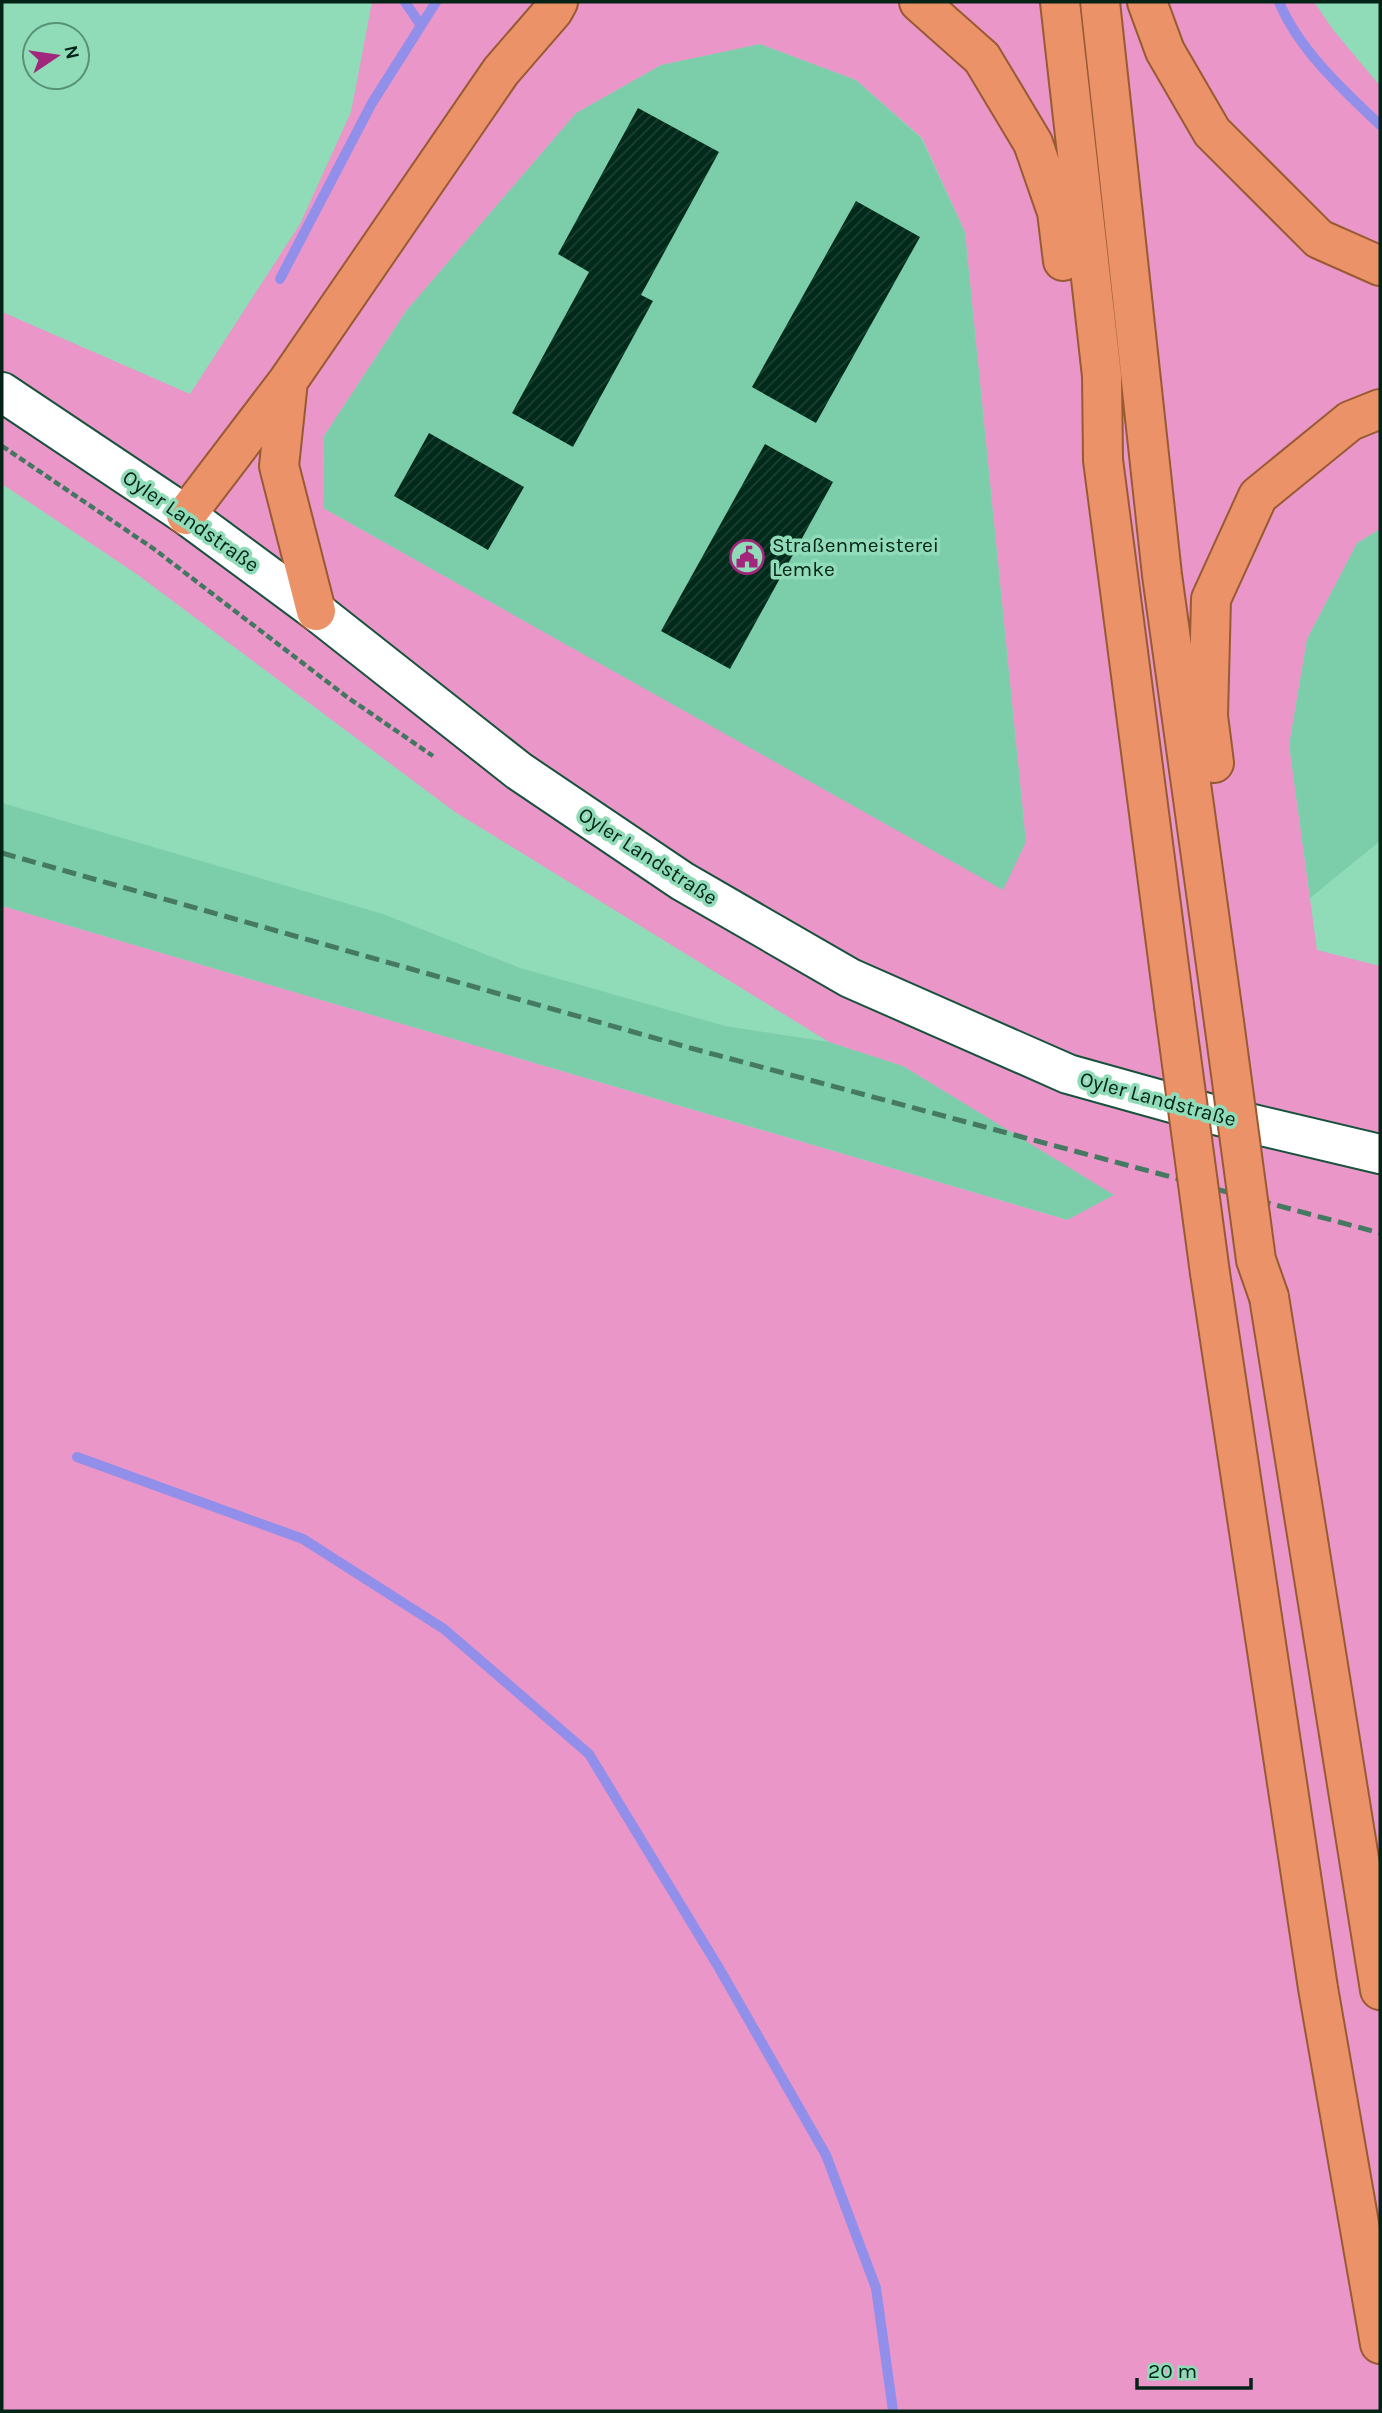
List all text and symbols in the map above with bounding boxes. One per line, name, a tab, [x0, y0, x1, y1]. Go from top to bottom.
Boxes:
north arrow	[21, 21, 91, 91]
text: N	[59, 43, 84, 62]
street label: Oyler Landstraße	[118, 465, 264, 577]
place label: Straßenmeisterei Lemke	[772, 533, 939, 581]
public building icon: Straßenmeisterei Lemke	[728, 538, 766, 576]
street label: Oyler Landstraße	[574, 802, 722, 910]
street label: Oyler Landstraße	[1077, 1067, 1239, 1131]
scale bar	[1137, 2346, 1251, 2390]
text: 20 m	[1148, 2359, 1197, 2383]

